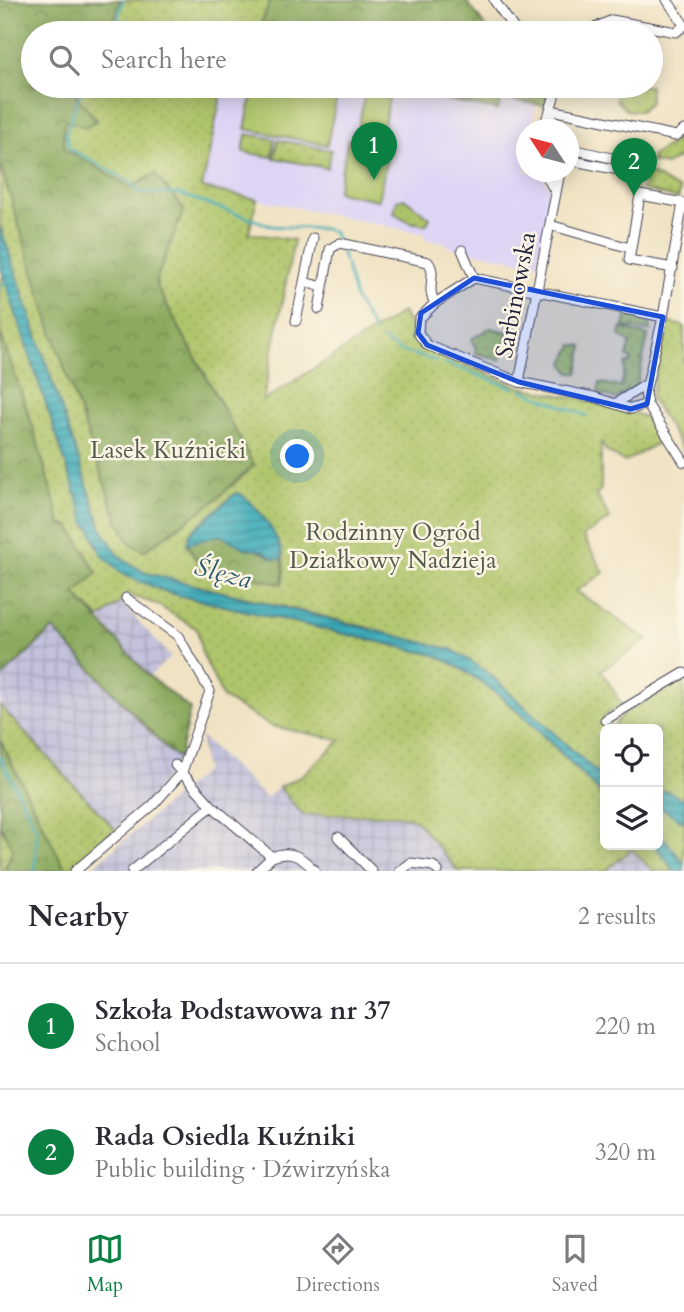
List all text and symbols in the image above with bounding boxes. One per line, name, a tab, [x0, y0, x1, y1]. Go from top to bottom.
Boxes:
search box	[21, 21, 663, 98]
icon: search	[45, 41, 83, 79]
text: Search here	[101, 42, 227, 77]
north arrow	[516, 119, 579, 182]
pin: 1	[351, 122, 397, 180]
pin: 2	[611, 138, 657, 196]
street label: Sarbinowska	[488, 228, 545, 361]
park label: Lasek Kuźnicki	[90, 434, 246, 467]
your location	[280, 439, 314, 473]
park label: Rodzinny Ogród Działkowy Nadzieja	[289, 516, 497, 577]
water label: Ślęza	[191, 549, 256, 597]
map controls	[600, 724, 663, 850]
button: locate	[600, 724, 663, 787]
button: layers	[600, 787, 663, 850]
text: Nearby	[28, 896, 129, 937]
text: 2 results	[578, 901, 656, 932]
text: Szkoła Podstawowa nr 37	[95, 993, 391, 1028]
text: 1	[45, 1011, 57, 1042]
text: 220 m	[595, 1011, 656, 1042]
text: School	[95, 1028, 160, 1059]
text: Rada Osiedla Kuźniki	[95, 1119, 355, 1154]
text: 2	[45, 1137, 57, 1168]
text: 320 m	[595, 1137, 656, 1168]
text: Public building · Dźwirzyńska	[95, 1154, 390, 1185]
tab: Map	[86, 1230, 124, 1298]
tab: Directions	[296, 1230, 380, 1298]
tab: Saved	[552, 1230, 598, 1298]

